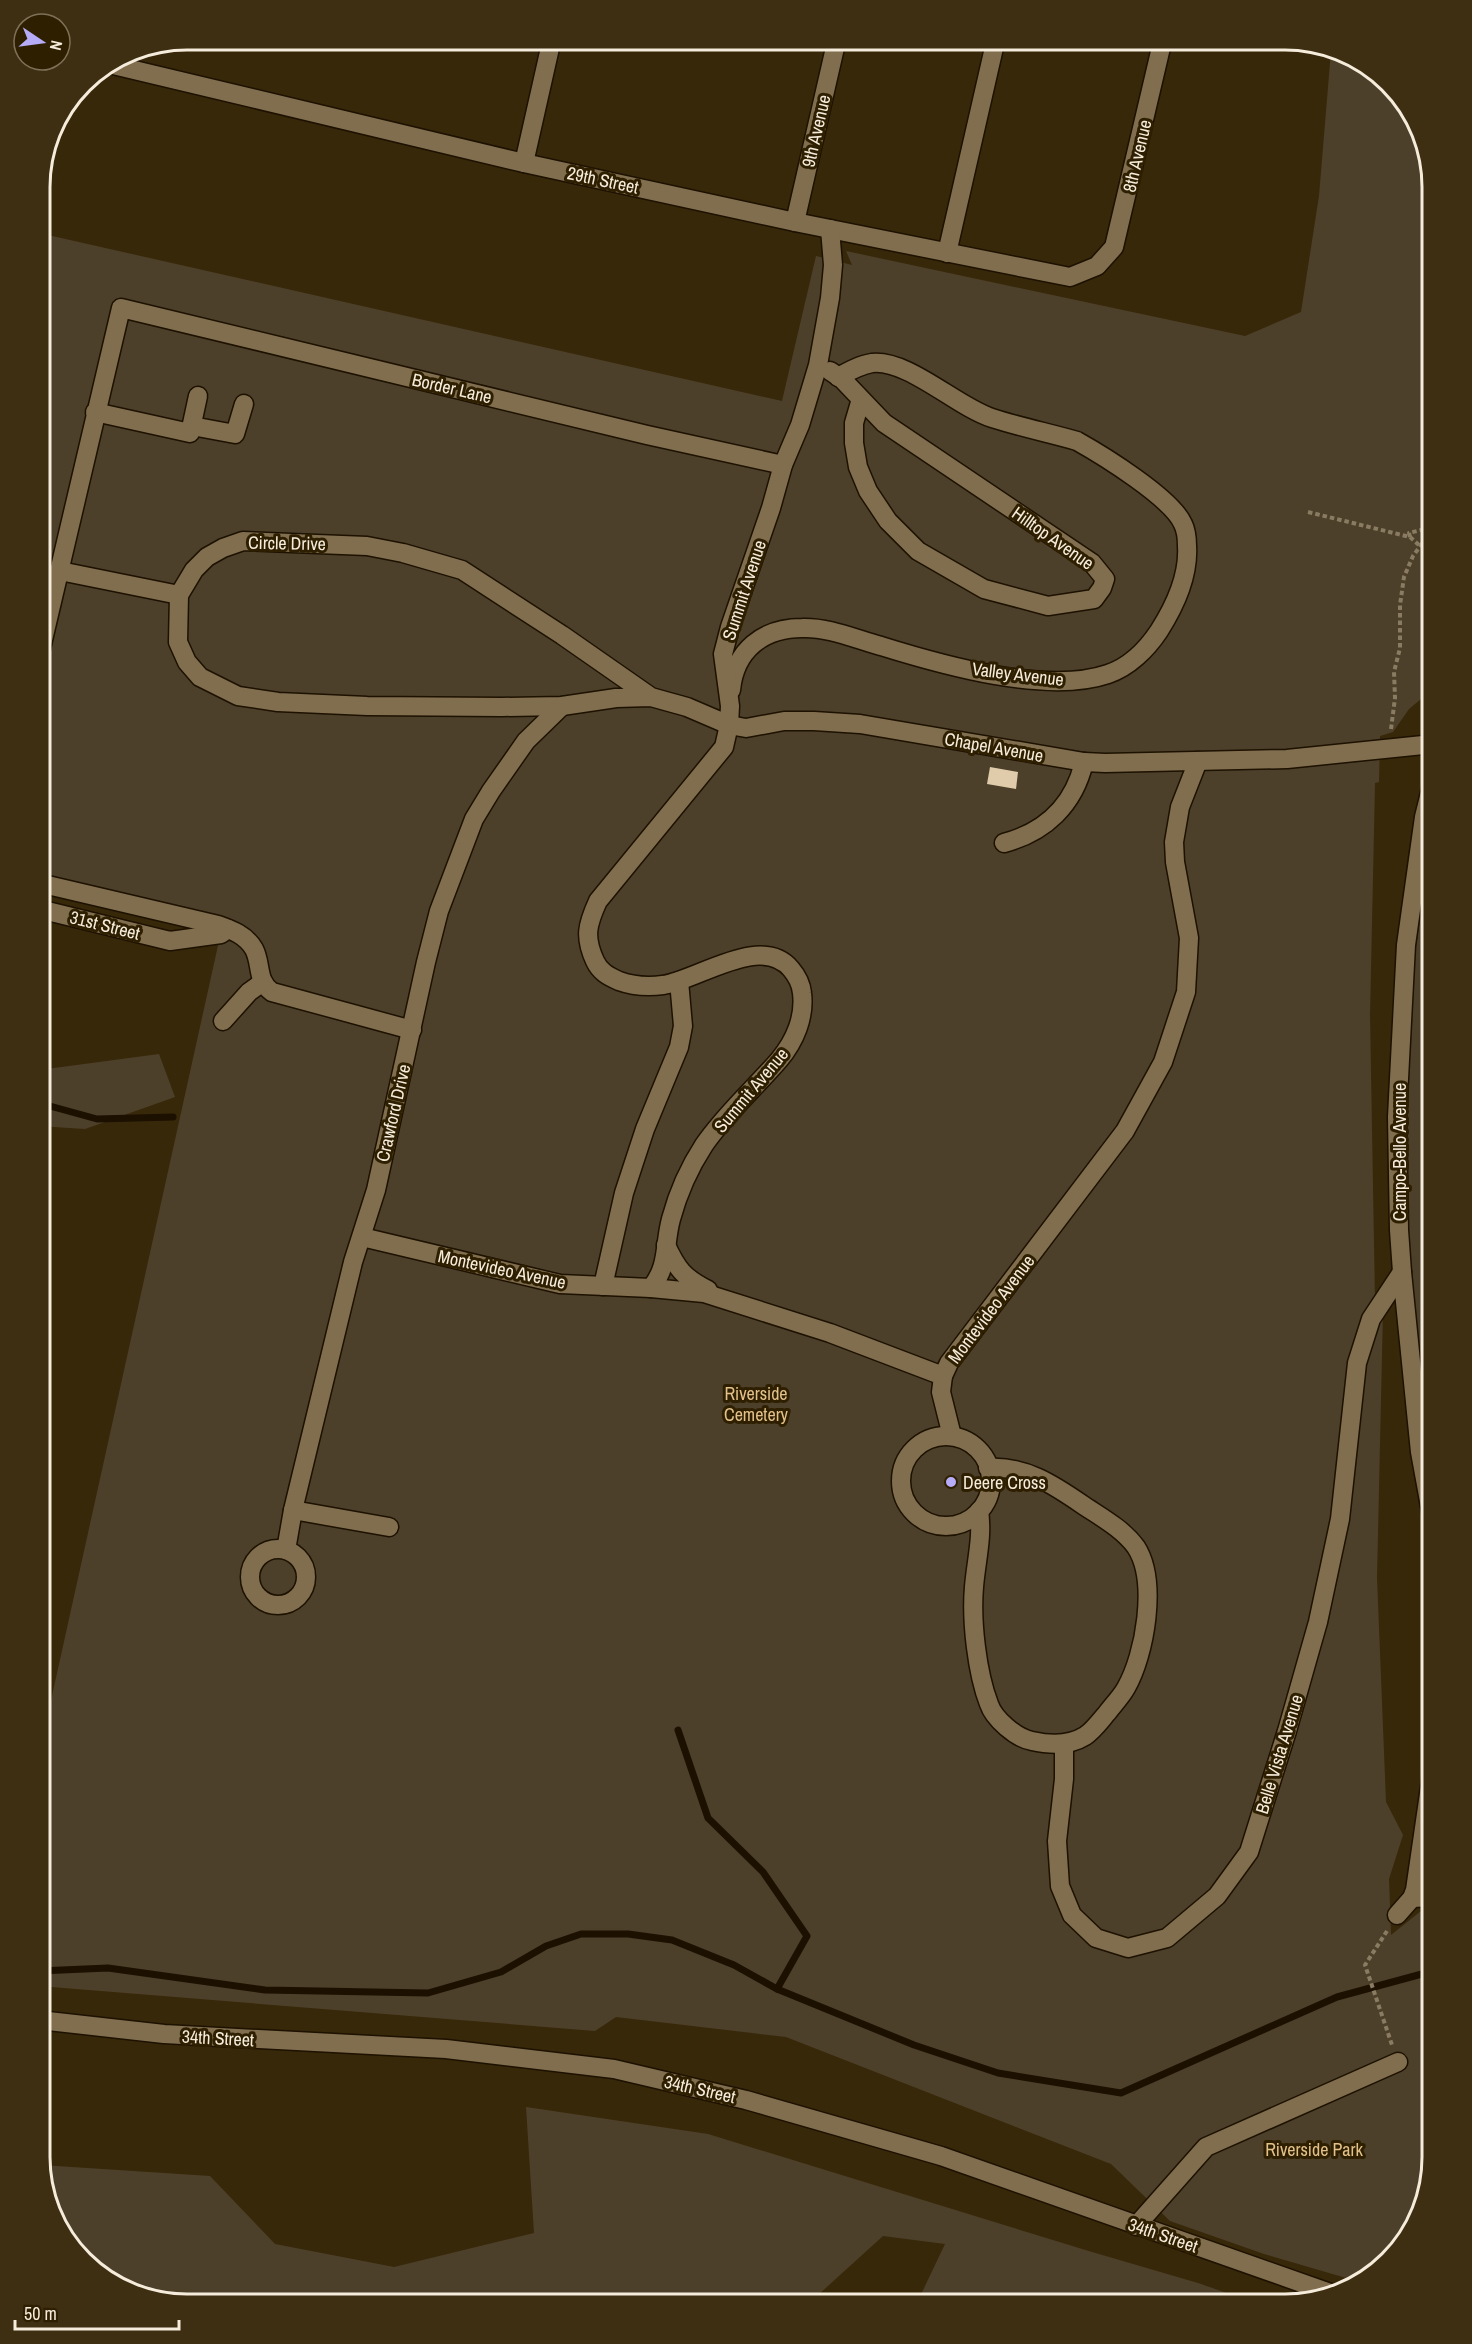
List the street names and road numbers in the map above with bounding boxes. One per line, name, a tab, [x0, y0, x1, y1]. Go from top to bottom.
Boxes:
street label: 9th Avenue	[796, 92, 836, 170]
street label: 8th Avenue	[1117, 117, 1157, 195]
street label: 29th Street	[565, 160, 641, 200]
street label: Border Lane	[410, 367, 494, 409]
street label: Hilltop Avenue	[1007, 501, 1099, 575]
street label: Circle Drive	[248, 530, 326, 556]
street label: Summit Avenue	[716, 537, 772, 643]
street label: Valley Avenue	[971, 656, 1065, 692]
street label: Chapel Avenue	[943, 726, 1045, 768]
street label: 31st Street	[67, 904, 143, 946]
street label: Summit Avenue	[708, 1042, 794, 1138]
street label: Crawford Drive	[370, 1062, 416, 1164]
street label: Campo-Bello Avenue	[1387, 1083, 1412, 1221]
street label: Montevideo Avenue	[436, 1243, 568, 1295]
street label: Montevideo Avenue	[942, 1249, 1040, 1369]
street label: Belle Vista Avenue	[1249, 1691, 1309, 1817]
street label: 34th Street	[181, 2024, 255, 2052]
street label: 34th Street	[662, 2069, 738, 2109]
street label: 34th Street	[1125, 2211, 1201, 2259]

